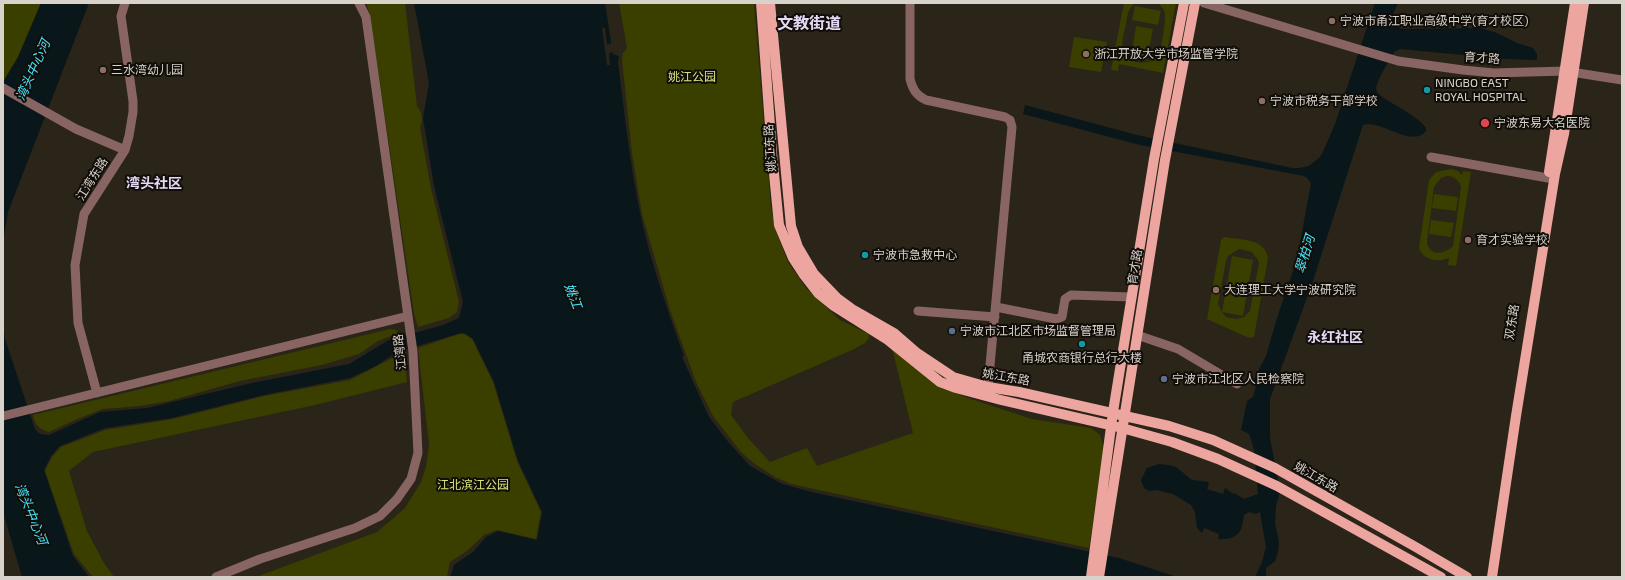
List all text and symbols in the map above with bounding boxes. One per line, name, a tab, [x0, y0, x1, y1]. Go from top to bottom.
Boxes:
district label: 文教街道	[777, 14, 841, 34]
place label: 宁波市甬江职业高级中学(育才校区)	[1340, 14, 1529, 28]
marker: 宁波市甬江职业高级中学(育才校区)	[1327, 16, 1337, 26]
water label: 湾头中心河	[13, 37, 53, 103]
place label: 浙江开放大学市场监管学院	[1094, 47, 1238, 61]
marker: 浙江开放大学市场监管学院	[1081, 49, 1091, 59]
street label: 育才路	[1464, 50, 1500, 66]
place label: 三水湾幼儿园	[111, 63, 183, 77]
marker: 三水湾幼儿园	[98, 65, 108, 75]
park label: 姚江公园	[668, 70, 716, 84]
place label: NINGBO EAST ROYAL HOSPITAL	[1435, 76, 1526, 104]
marker: NINGBO EAST ROYAL HOSPITAL	[1422, 85, 1432, 95]
place label: 宁波市税务干部学校	[1270, 94, 1378, 108]
marker: 宁波市税务干部学校	[1257, 96, 1267, 106]
place label: 宁波东易大名医院	[1494, 116, 1590, 130]
marker: 宁波东易大名医院	[1479, 117, 1491, 129]
street label: 姚江东路	[761, 124, 779, 172]
street label: 江湾东路	[73, 155, 111, 203]
district label: 湾头社区	[126, 175, 182, 191]
water label: 翠柏河	[1292, 233, 1318, 275]
place label: 育才实验学校	[1476, 233, 1548, 247]
marker: 育才实验学校	[1463, 235, 1473, 245]
place label: 宁波市急救中心	[873, 248, 957, 262]
street label: 育才路	[1125, 248, 1145, 286]
marker: 宁波市急救中心	[860, 250, 870, 260]
water label: 姚江	[561, 281, 585, 311]
place label: 大连理工大学宁波研究院	[1224, 283, 1356, 297]
marker: 大连理工大学宁波研究院	[1211, 285, 1221, 295]
street label: 双东路	[1502, 303, 1522, 341]
place label: 宁波市江北区市场监督管理局	[960, 324, 1116, 338]
marker: 宁波市江北区市场监督管理局	[947, 326, 957, 336]
district label: 永红社区	[1307, 329, 1363, 345]
street label: 江湾路	[391, 333, 409, 371]
marker: 甬城农商银行总行大楼	[1077, 339, 1087, 349]
place label: 甬城农商银行总行大楼	[1022, 351, 1142, 365]
street label: 姚江东路	[981, 366, 1031, 388]
place label: 宁波市江北区人民检察院	[1172, 372, 1304, 386]
marker: 宁波市江北区人民检察院	[1159, 374, 1169, 384]
street label: 姚江东路	[1292, 459, 1340, 495]
park label: 江北滨江公园	[437, 478, 509, 492]
water label: 湾头中心河	[12, 481, 50, 547]

